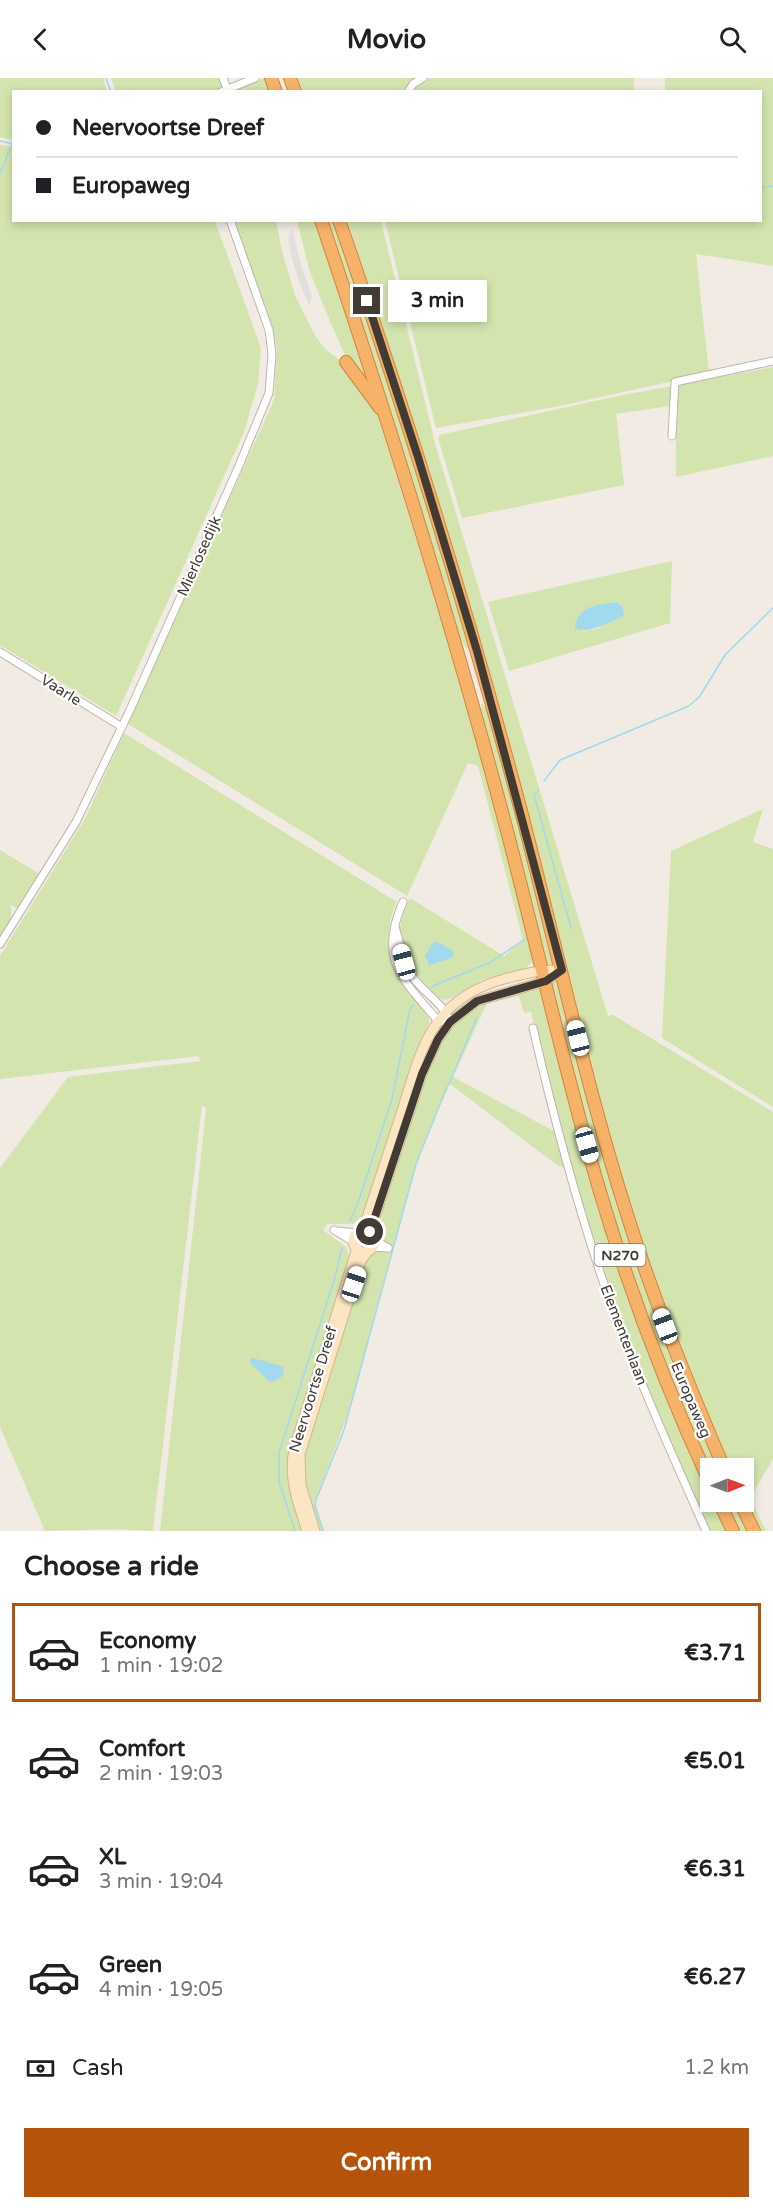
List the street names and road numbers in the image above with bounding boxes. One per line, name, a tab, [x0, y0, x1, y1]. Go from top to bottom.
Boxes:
street label: Mierlosedijk	[173, 513, 225, 599]
street label: Vaarle	[37, 671, 85, 709]
road number: N270	[594, 1244, 646, 1266]
street label: Elementenlaan	[597, 1282, 651, 1388]
street label: Neervoortse Dreef	[285, 1323, 341, 1454]
street label: Europaweg	[667, 1359, 715, 1441]

